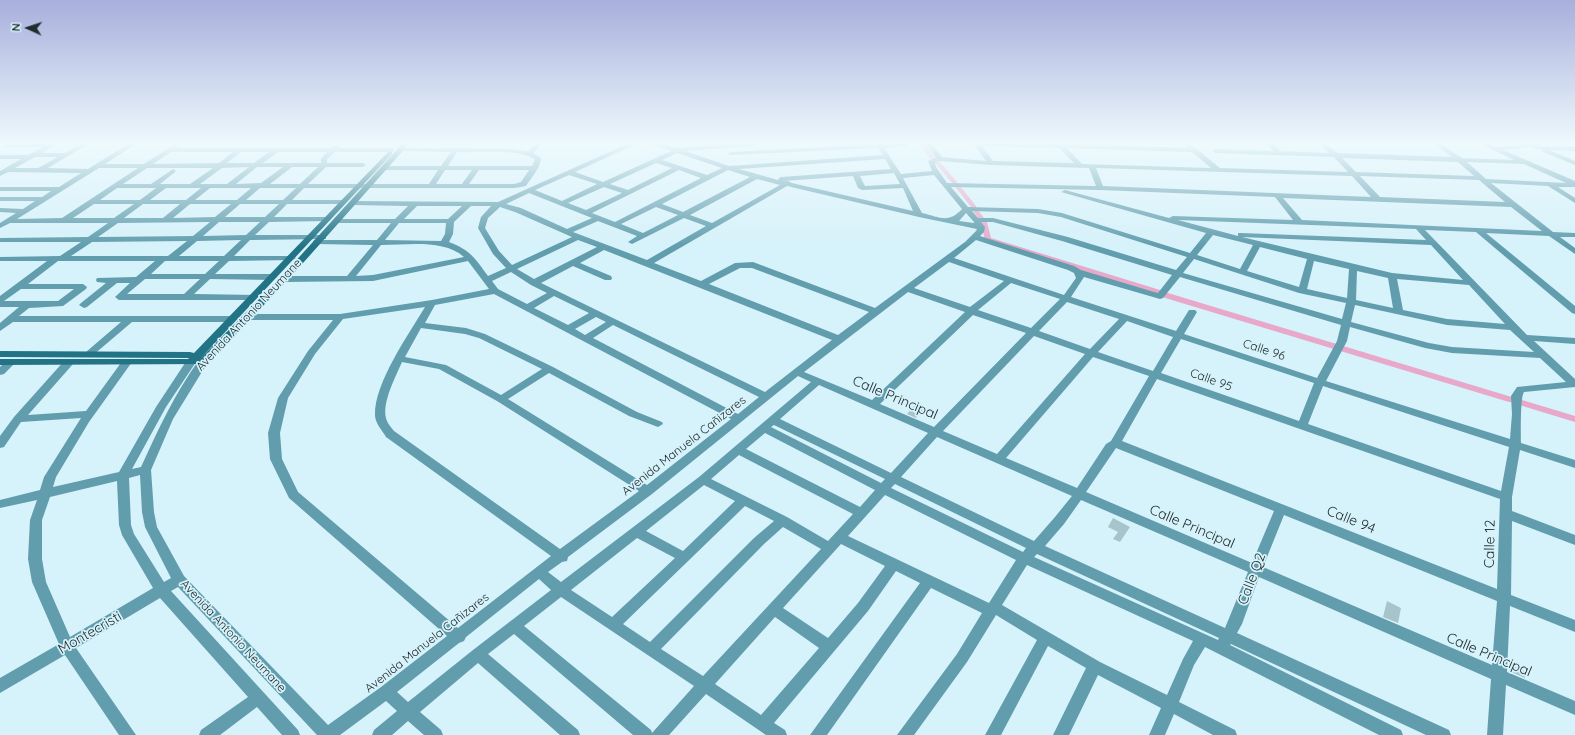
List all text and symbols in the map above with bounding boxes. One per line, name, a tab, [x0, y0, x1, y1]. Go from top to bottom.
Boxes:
north arrow	[8, 8, 48, 48]
text: N	[9, 23, 23, 32]
street label: Avenida Antonio Neumane	[193, 256, 305, 374]
street label: Calle 96	[1241, 336, 1287, 364]
street label: Calle 95	[1188, 366, 1234, 394]
street label: Calle Principal	[850, 373, 940, 423]
street label: Avenida Manuela Cañizares	[619, 393, 749, 499]
street label: Calle Principal	[1147, 502, 1237, 552]
street label: Calle 94	[1324, 503, 1378, 537]
street label: Calle 12	[1481, 520, 1499, 568]
street label: Calle Q2	[1234, 551, 1270, 607]
street label: Avenida Antonio Neumane	[177, 577, 289, 695]
street label: Avenida Manuela Cañizares	[362, 590, 492, 696]
street label: Montecristi	[55, 608, 125, 658]
street label: Calle Principal	[1444, 630, 1534, 680]

